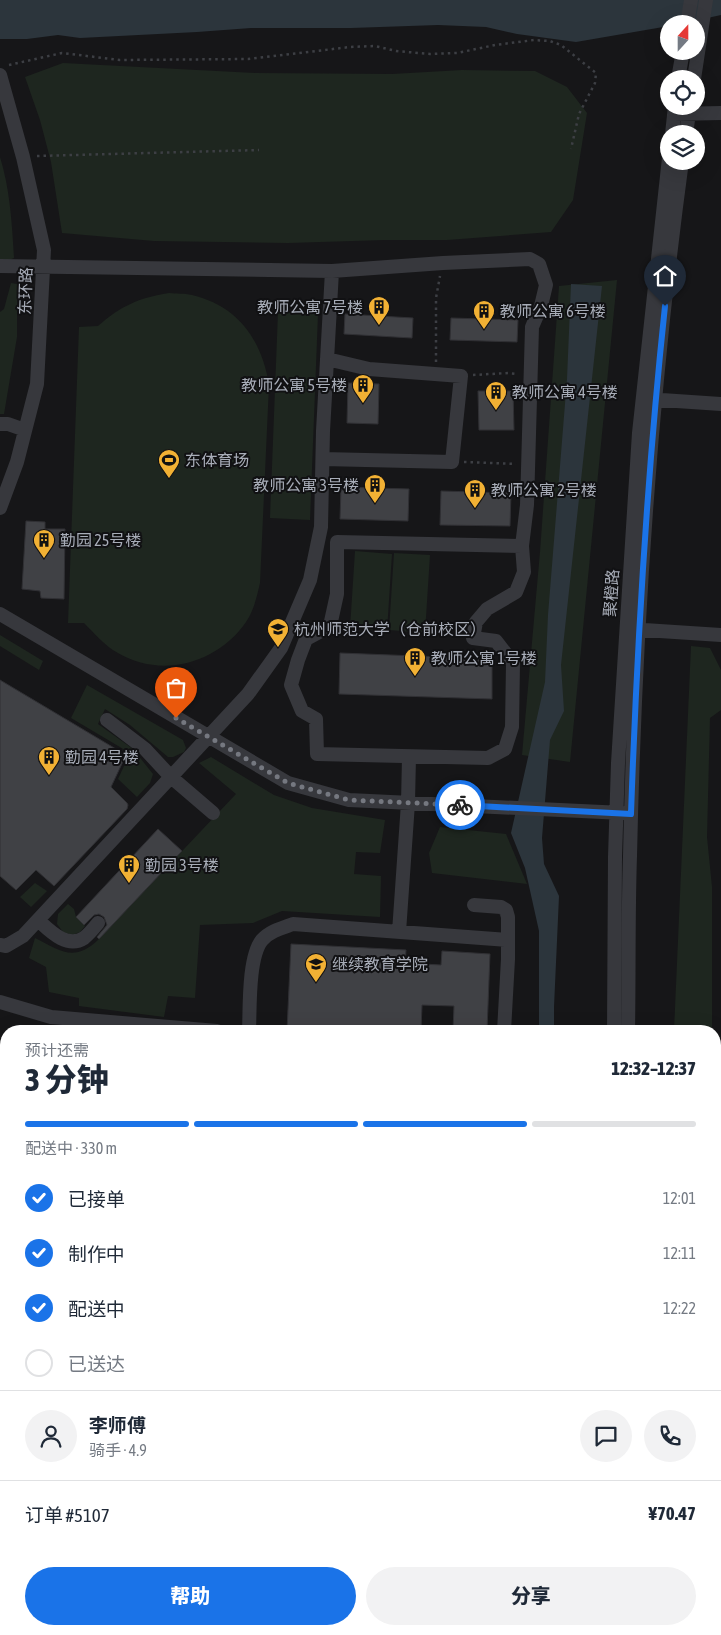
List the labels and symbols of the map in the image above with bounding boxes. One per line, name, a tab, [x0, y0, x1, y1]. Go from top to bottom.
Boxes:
north arrow	[660, 15, 705, 60]
pin	[644, 255, 686, 306]
street label: 东环路	[15, 267, 35, 315]
building icon: 教师公寓 7号楼	[367, 295, 391, 326]
place label: 教师公寓 7号楼	[257, 298, 363, 316]
building icon: 教师公寓 6号楼	[472, 299, 496, 330]
place label: 教师公寓 6号楼	[500, 302, 606, 320]
building icon: 教师公寓 5号楼	[351, 373, 375, 404]
place label: 教师公寓 5号楼	[241, 376, 347, 394]
building icon: 教师公寓 4号楼	[484, 380, 508, 411]
place label: 教师公寓 4号楼	[512, 383, 618, 401]
sports icon: 东体育场	[157, 448, 181, 479]
place label: 东体育场	[185, 451, 249, 469]
building icon: 教师公寓 3号楼	[363, 473, 387, 504]
place label: 教师公寓 3号楼	[253, 476, 359, 494]
building icon: 教师公寓 2号楼	[463, 478, 487, 509]
place label: 教师公寓 2号楼	[491, 481, 597, 499]
building icon: 勤园 25号楼	[32, 528, 56, 559]
place label: 勤园 25号楼	[60, 531, 141, 549]
street label: 聚橙路	[600, 568, 622, 618]
school or university icon: 杭州师范大学（仓前校区）	[266, 617, 290, 648]
place label: 杭州师范大学（仓前校区）	[294, 620, 486, 638]
building icon: 教师公寓 1号楼	[403, 646, 427, 677]
place label: 教师公寓 1号楼	[431, 649, 537, 667]
pin	[155, 667, 197, 718]
building icon: 勤园 4号楼	[37, 745, 61, 776]
place label: 勤园 4号楼	[65, 748, 139, 766]
courier	[435, 780, 485, 830]
building icon: 勤园 3号楼	[117, 853, 141, 884]
place label: 勤园 3号楼	[145, 856, 219, 874]
school or university icon: 继续教育学院	[304, 952, 328, 983]
place label: 继续教育学院	[332, 955, 428, 973]

